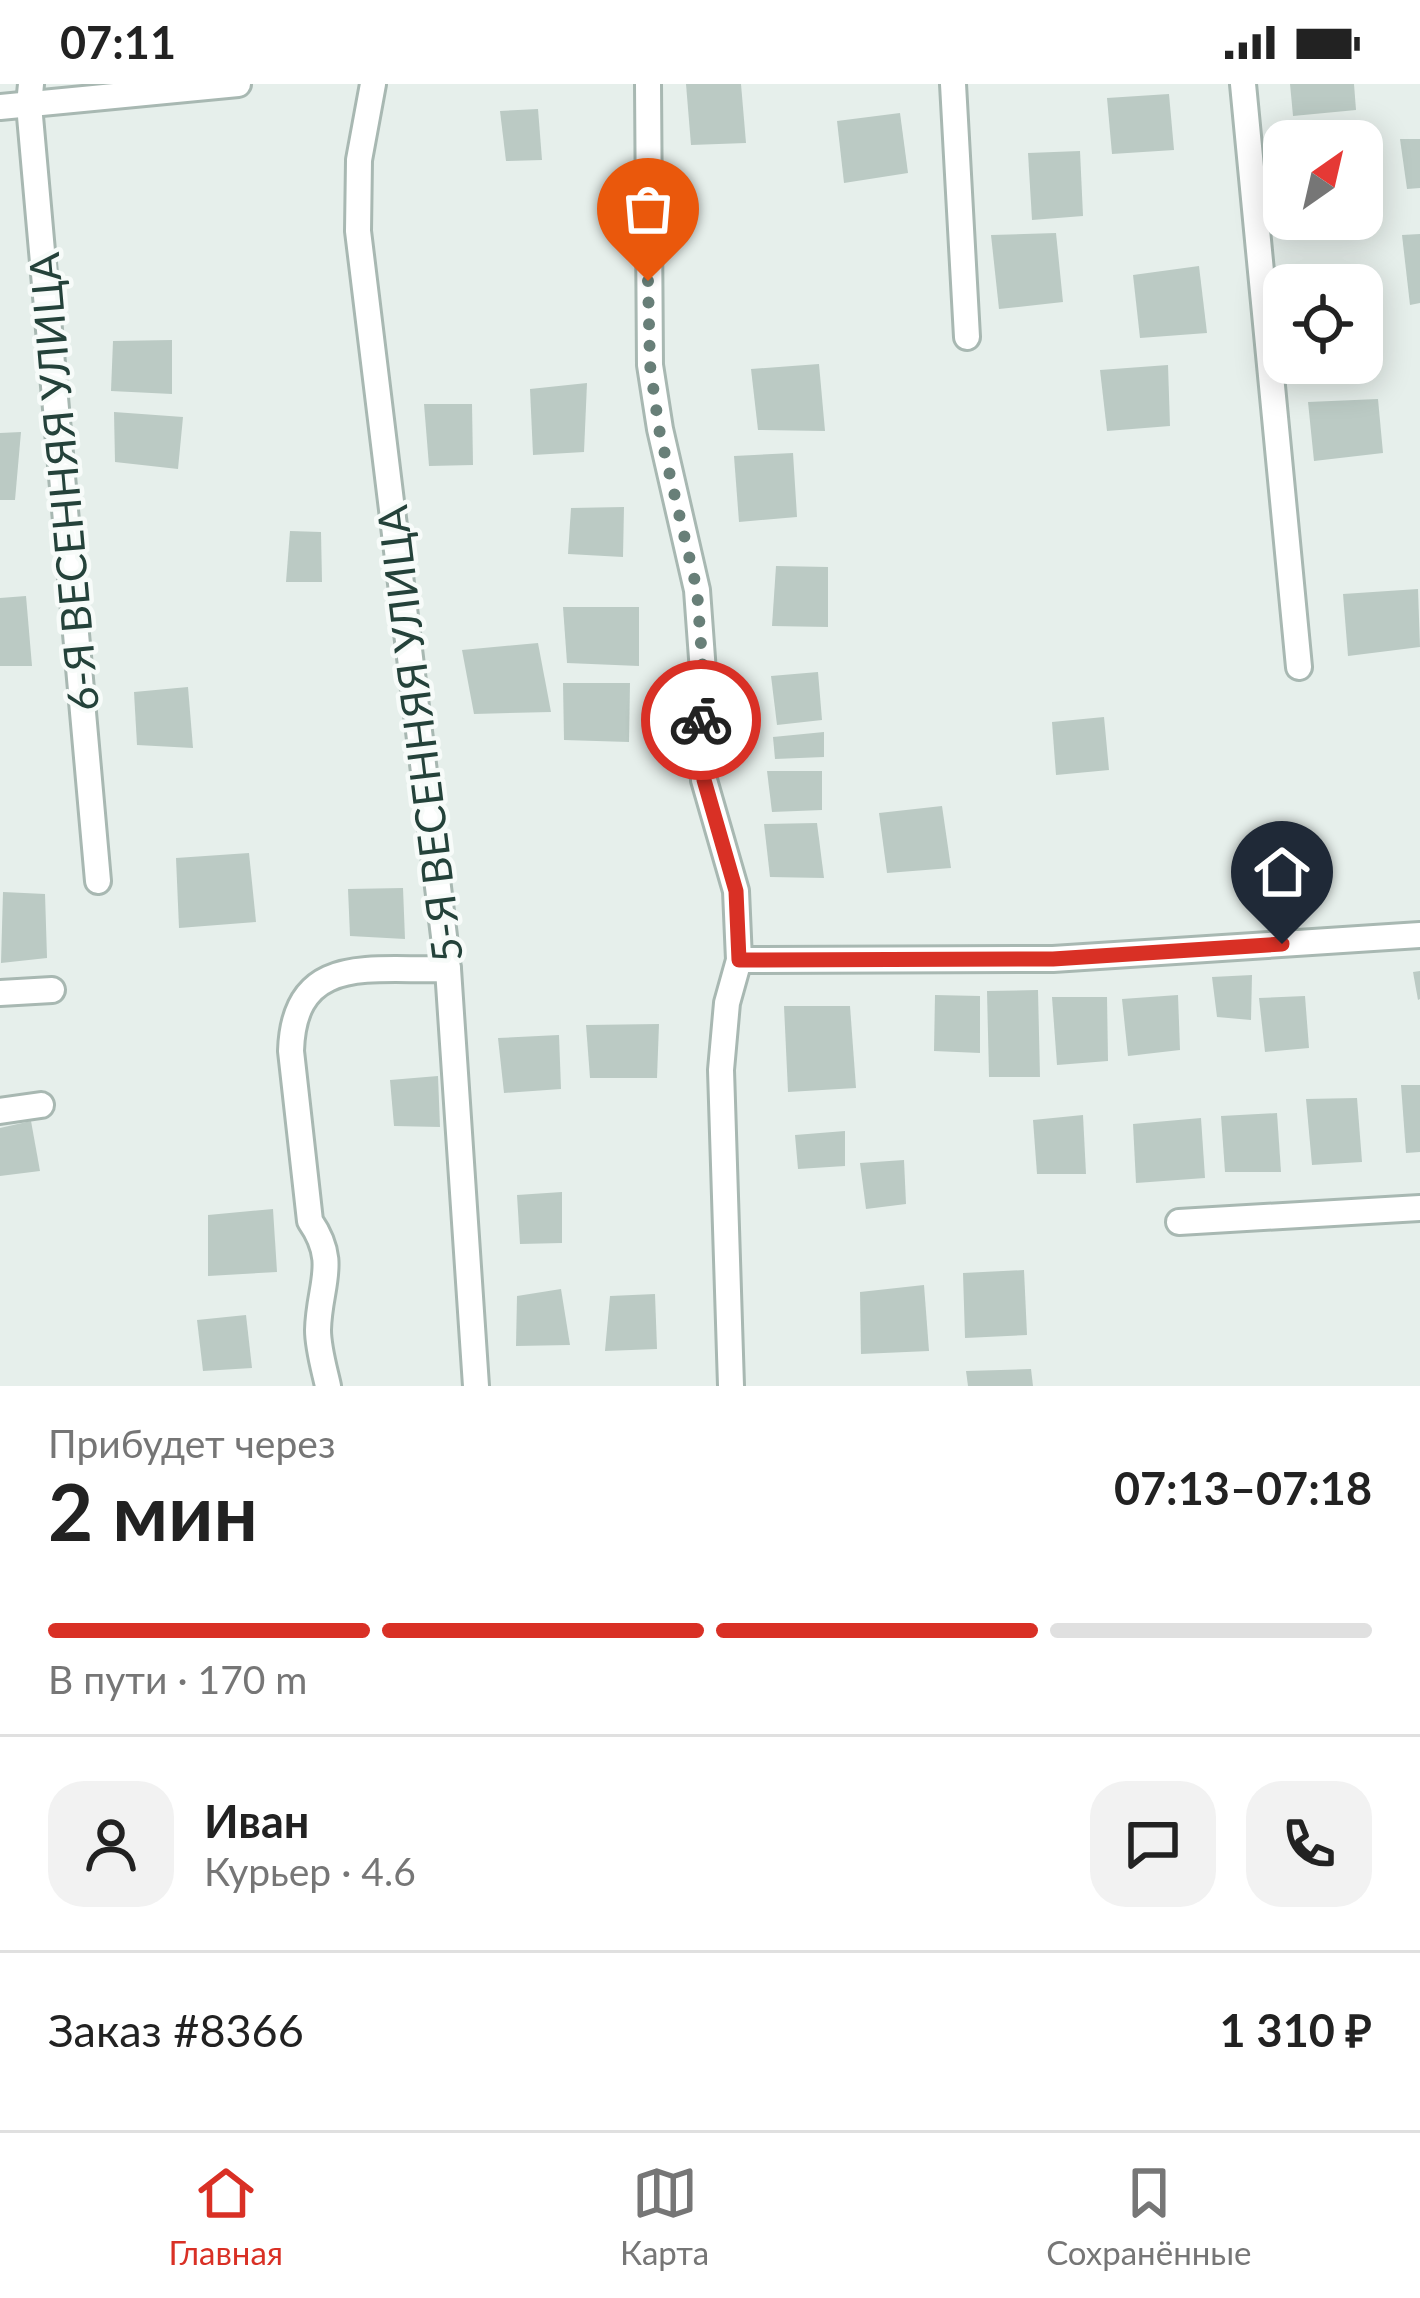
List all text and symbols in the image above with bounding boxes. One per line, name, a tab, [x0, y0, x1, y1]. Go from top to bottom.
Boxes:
text: 07:11	[60, 15, 176, 69]
north arrow	[1263, 120, 1383, 240]
map controls	[1263, 120, 1383, 384]
pin	[597, 158, 699, 281]
icon: bag	[615, 176, 681, 242]
street label: 6-Я ВЕСЕННЯЯ УЛИЦА	[18, 250, 108, 713]
button: locate	[1263, 264, 1383, 384]
street label: 5-Я ВЕСЕННЯЯ УЛИЦА	[366, 502, 472, 965]
courier	[641, 660, 761, 780]
icon: bike	[668, 687, 734, 753]
pin	[1231, 821, 1333, 944]
icon: home	[1249, 839, 1315, 905]
text: Прибудет через	[48, 1420, 335, 1466]
text: 07:13–07:18	[1114, 1461, 1372, 1515]
text: 2 мин	[48, 1464, 258, 1558]
text: В пути · 170 m	[48, 1656, 307, 1702]
button: person	[48, 1781, 174, 1907]
button: chat	[1090, 1781, 1216, 1907]
button: phone	[1246, 1781, 1372, 1907]
text: Иван	[204, 1794, 309, 1848]
text: Курьер · 4.6	[204, 1848, 416, 1894]
text: Заказ #8366	[48, 2003, 304, 2057]
text: 1 310 ₽	[1220, 2003, 1372, 2057]
tab: Главная	[168, 2160, 283, 2272]
tab: Карта	[620, 2160, 709, 2272]
tab: Сохранённые	[1046, 2160, 1252, 2272]

